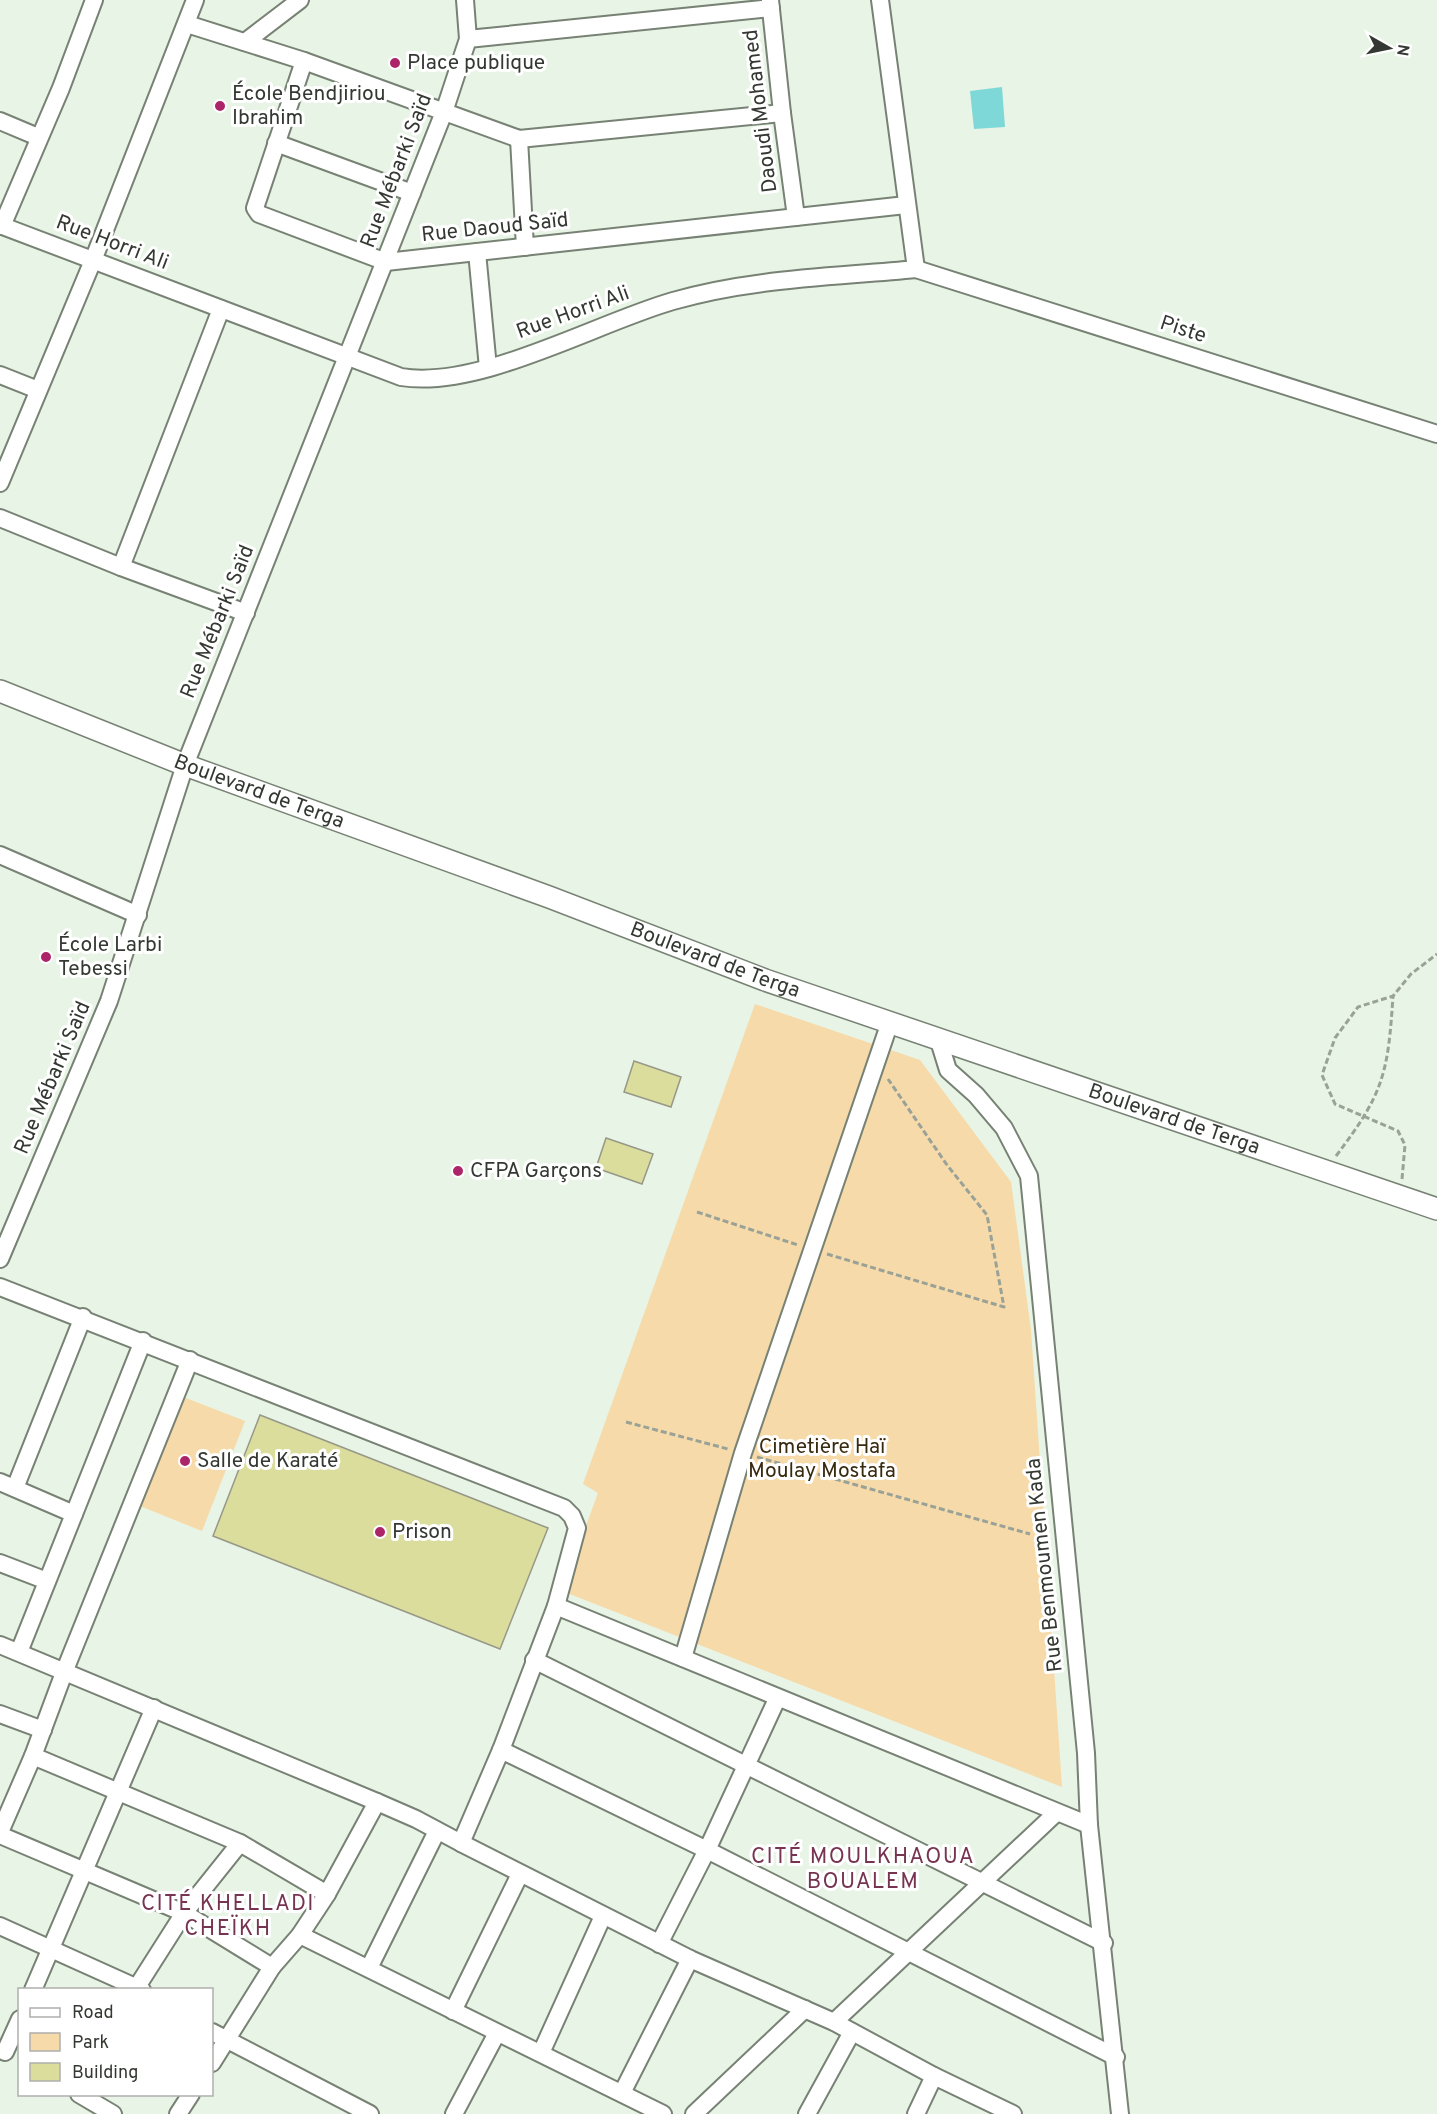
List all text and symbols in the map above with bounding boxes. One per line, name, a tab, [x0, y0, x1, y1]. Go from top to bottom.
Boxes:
north arrow	[1359, 18, 1419, 78]
street label: Daoudi Mohamed	[738, 28, 784, 194]
text: N	[1391, 43, 1413, 57]
place label: Place publique	[407, 50, 545, 77]
marker: Place publique	[388, 56, 402, 70]
place label: École Bendjiriou Ibrahim	[232, 80, 386, 132]
street label: Rue Mébarki Saïd	[355, 90, 439, 252]
marker: École Bendjiriou Ibrahim	[213, 99, 227, 113]
street label: Rue Daoud Saïd	[420, 207, 570, 249]
street label: Rue Horri Ali	[52, 209, 172, 277]
street label: Rue Horri Ali	[513, 280, 633, 346]
street label: Piste	[1156, 310, 1210, 350]
street label: Rue Mébarki Saïd	[175, 541, 261, 703]
street label: Boulevard de Terga	[170, 748, 348, 835]
street label: Boulevard de Terga	[626, 916, 803, 1004]
place label: École Larbi Tebessi	[58, 931, 162, 983]
marker: École Larbi Tebessi	[39, 950, 53, 964]
street label: Rue Mébarki Saïd	[9, 997, 97, 1159]
street label: Boulevard de Terga	[1085, 1078, 1264, 1161]
place label: CFPA Garçons	[470, 1158, 602, 1185]
marker: CFPA Garçons	[451, 1164, 465, 1178]
park label: Cimetière Haï Moulay Mostafa	[748, 1434, 896, 1485]
place label: Salle de Karaté	[197, 1448, 338, 1475]
marker: Salle de Karaté	[178, 1454, 192, 1468]
street label: Rue Benmoumen Kada	[1020, 1457, 1070, 1673]
place label: Prison	[392, 1519, 452, 1546]
marker: Prison	[373, 1525, 387, 1539]
district label: CITÉ MOULKHAOUA BOUALEM	[751, 1842, 975, 1896]
district label: CITÉ KHELLADI CHEÏKH	[141, 1889, 315, 1943]
legend	[18, 1988, 213, 2096]
text: Road	[72, 2002, 114, 2025]
text: Park	[72, 2032, 109, 2055]
text: Building	[72, 2062, 138, 2085]

